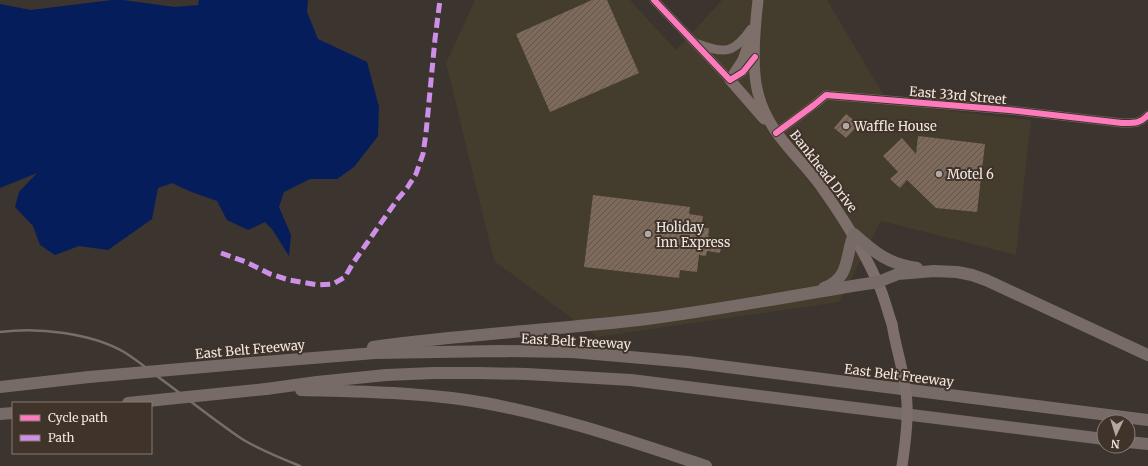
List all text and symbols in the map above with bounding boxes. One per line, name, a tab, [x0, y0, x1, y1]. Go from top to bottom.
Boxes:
street label: East 33rd Street	[908, 83, 1007, 108]
place label: Waffle House	[853, 118, 937, 135]
marker: Waffle House	[841, 121, 851, 131]
street label: Bankhead Drive	[786, 127, 861, 216]
place label: Motel 6	[947, 166, 994, 183]
marker: Motel 6	[934, 169, 944, 179]
place label: Holiday Inn Express	[656, 219, 730, 251]
marker: Holiday Inn Express	[643, 229, 653, 239]
street label: East Belt Freeway	[520, 330, 632, 353]
street label: East Belt Freeway	[194, 336, 306, 363]
street label: East Belt Freeway	[843, 360, 955, 391]
legend	[12, 402, 152, 454]
text: Cycle path	[48, 410, 108, 425]
north arrow	[1096, 414, 1136, 454]
text: Path	[48, 430, 74, 445]
text: N	[1110, 437, 1120, 451]

